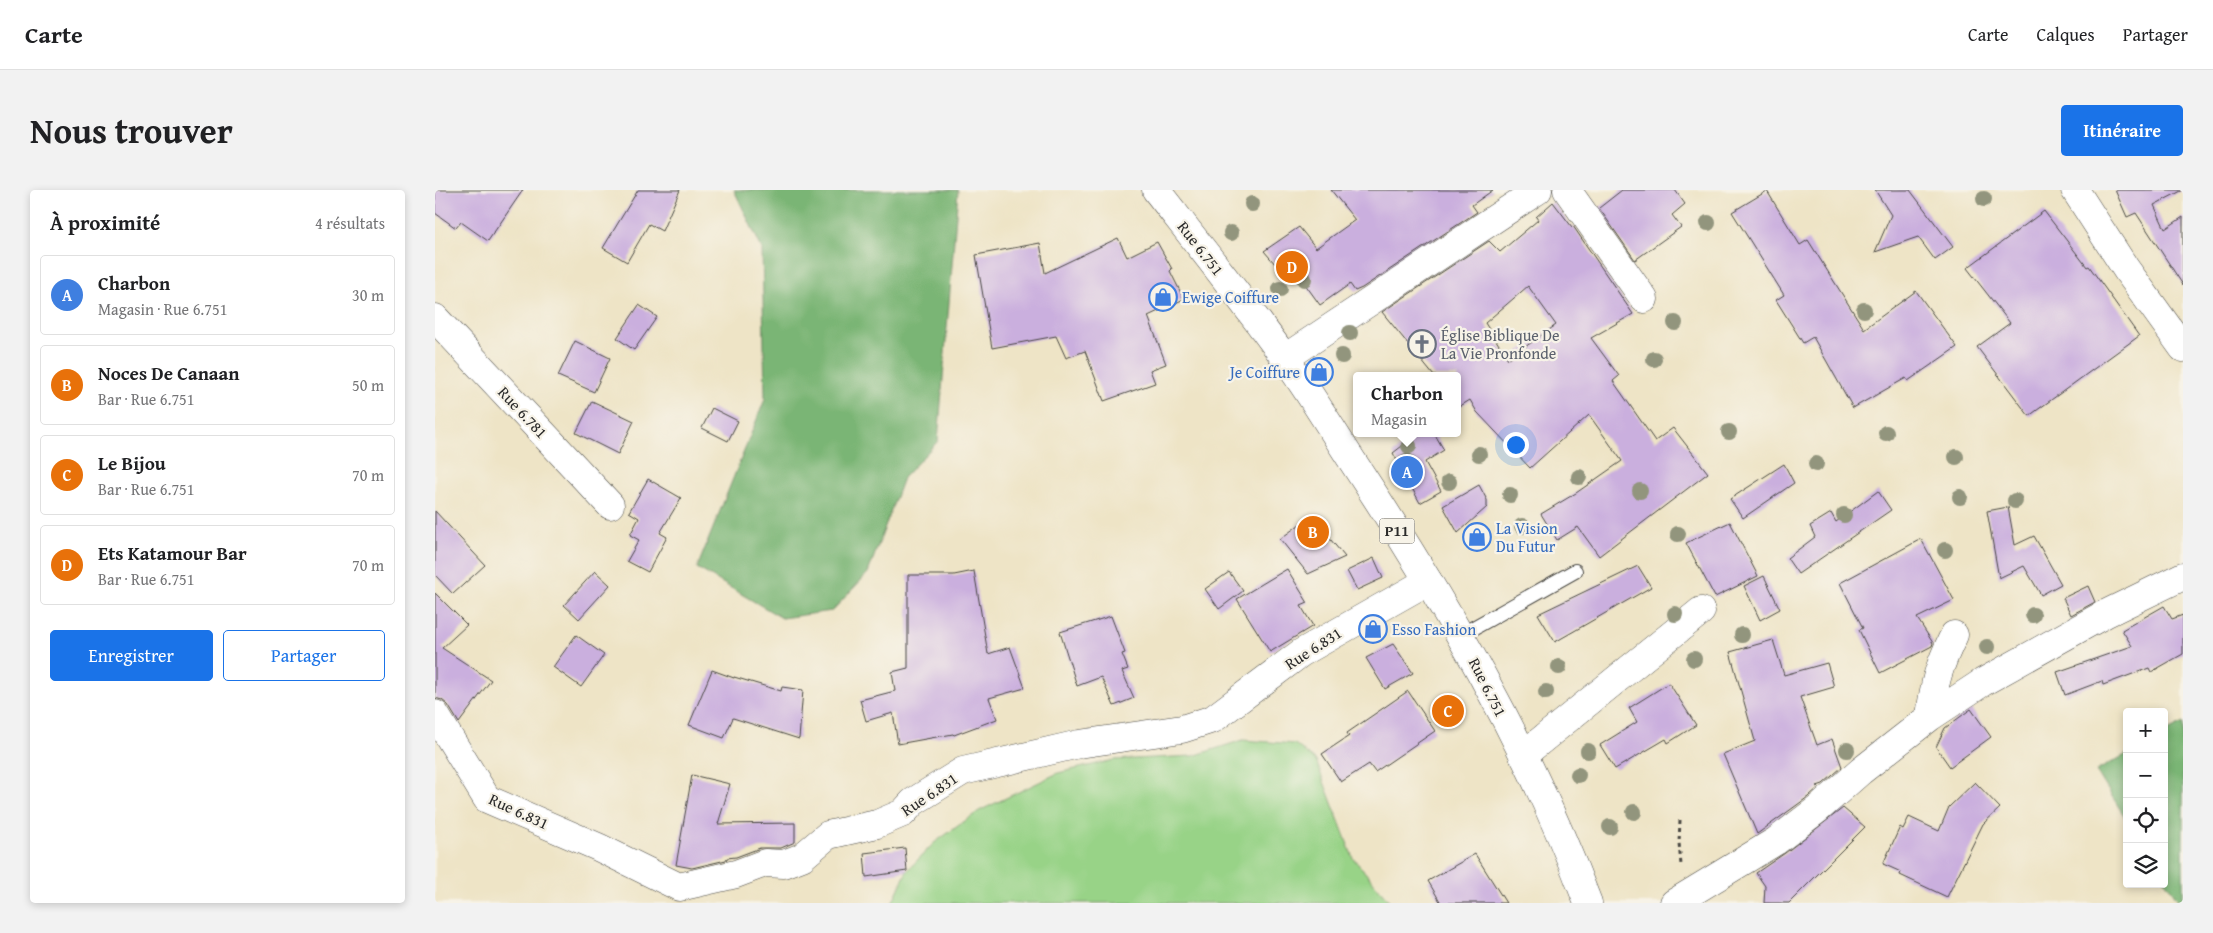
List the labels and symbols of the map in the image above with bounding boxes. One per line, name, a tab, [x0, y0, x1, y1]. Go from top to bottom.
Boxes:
street label: Rue 6.751	[1172, 216, 1230, 280]
pin: D	[1276, 248, 1308, 286]
shop icon: Ewige Coiffure	[1148, 282, 1178, 312]
place label: Ewige Coiffure	[1182, 285, 1279, 309]
place label: Église Biblique De La Vie Pronfonde	[1441, 323, 1560, 365]
church icon: Église Biblique De La Vie Pronfonde	[1407, 329, 1437, 359]
shop icon: Je Coiffure	[1304, 357, 1334, 387]
place label: Je Coiffure	[1228, 360, 1300, 384]
street label: Rue 6.781	[493, 381, 553, 443]
your location	[1503, 432, 1529, 458]
pin: A	[1391, 453, 1423, 491]
pin: B	[1297, 513, 1329, 551]
place label: La Vision Du Futur	[1496, 516, 1558, 558]
road number: P11	[1379, 518, 1415, 544]
shop icon: La Vision Du Futur	[1462, 522, 1492, 552]
shop icon: Esso Fashion	[1358, 614, 1388, 644]
place label: Esso Fashion	[1392, 617, 1476, 641]
street label: Rue 6.831	[1280, 621, 1346, 675]
street label: Rue 6.751	[1463, 653, 1513, 721]
pin: C	[1432, 692, 1464, 730]
street label: Rue 6.831	[896, 766, 962, 822]
street label: Rue 6.831	[485, 787, 553, 835]

